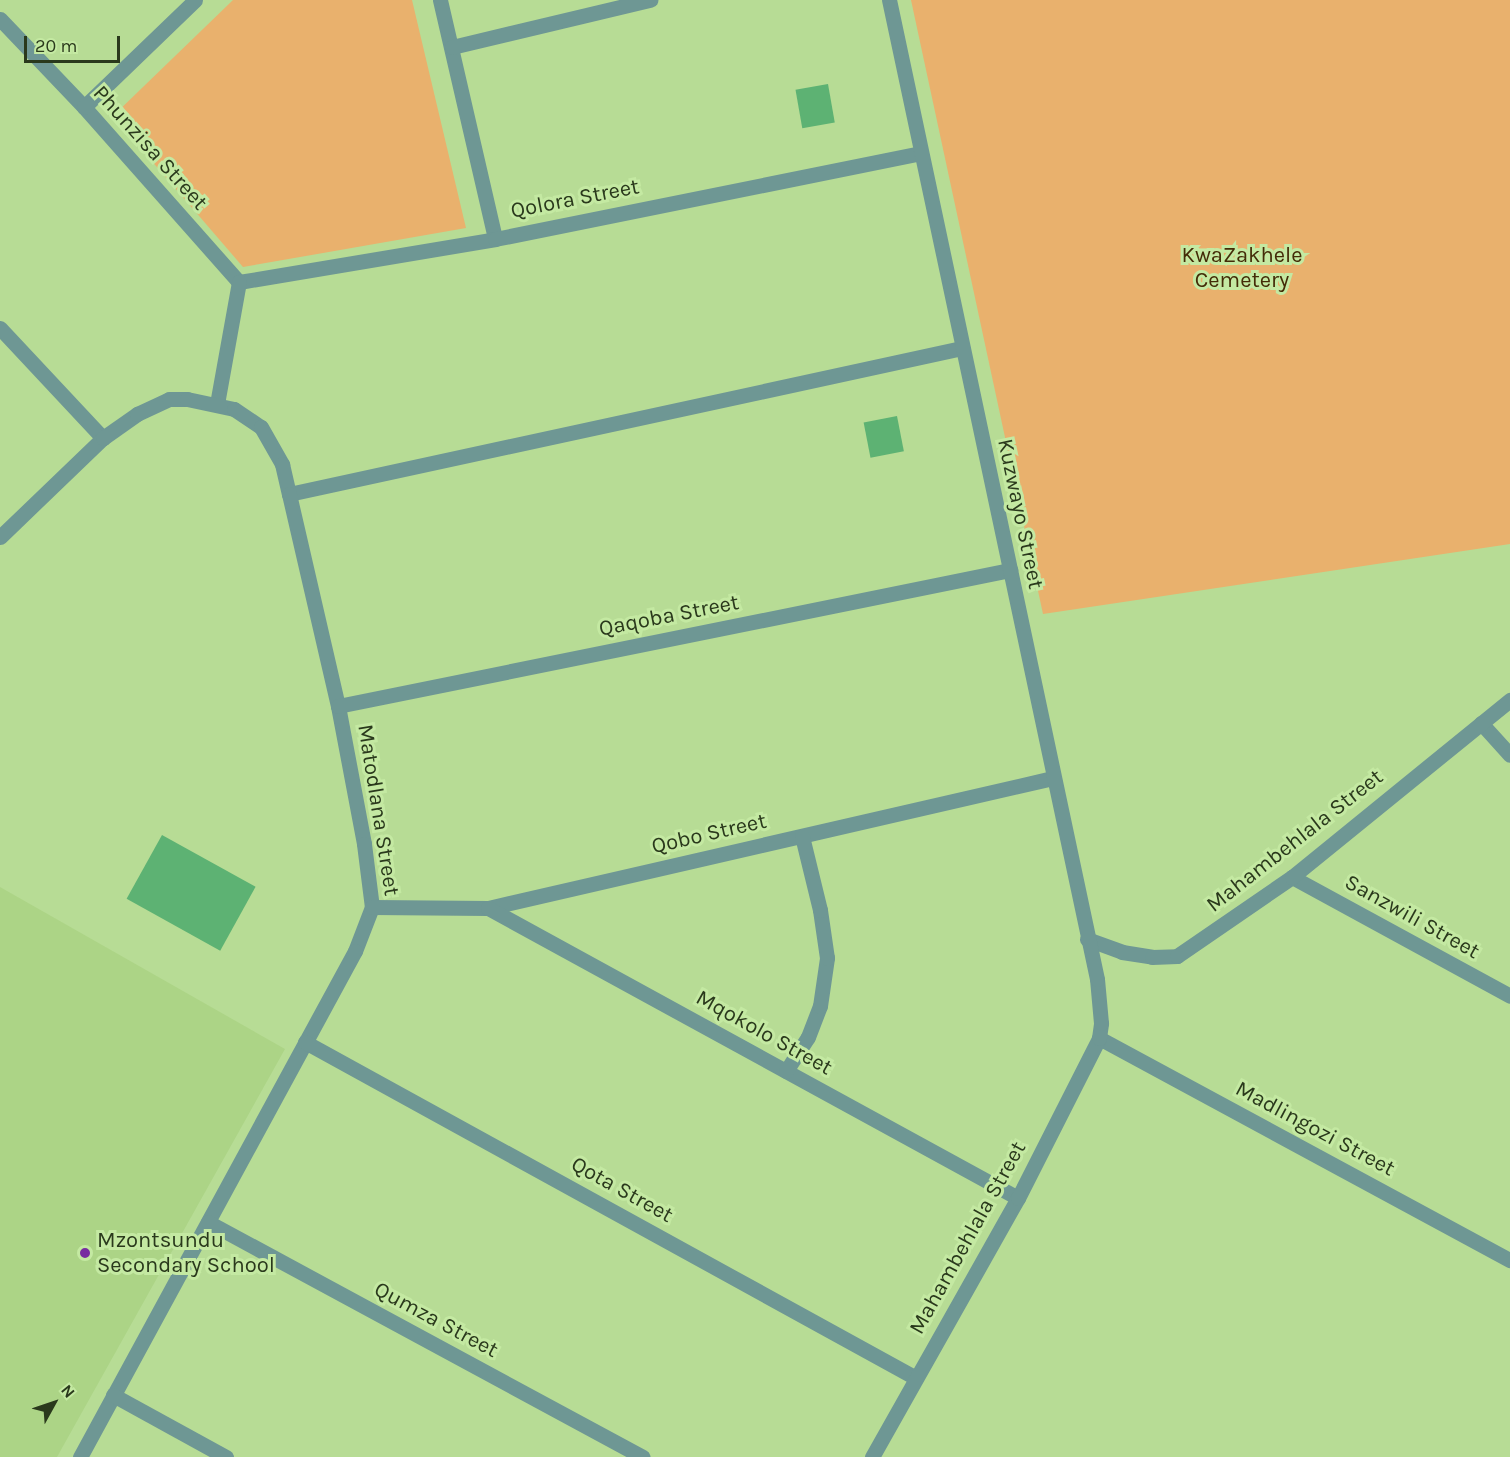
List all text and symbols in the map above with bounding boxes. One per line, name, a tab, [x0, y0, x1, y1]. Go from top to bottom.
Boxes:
scale bar	[27, 24, 123, 62]
text: 20 m	[35, 35, 77, 57]
street label: Phunzisa Street	[87, 80, 213, 216]
street label: Qolora Street	[509, 174, 641, 224]
park label: KwaZakhele Cemetery	[1182, 242, 1302, 294]
street label: Kuzwayo Street	[991, 436, 1049, 592]
street label: Qaqoba Street	[597, 589, 741, 643]
street label: Matodlana Street	[351, 722, 405, 898]
street label: Mahambehlala Street	[1202, 764, 1388, 918]
street label: Qobo Street	[649, 808, 769, 860]
street label: Sanzwili Street	[1340, 869, 1484, 965]
street label: Mqokolo Street	[691, 985, 837, 1081]
street label: Madlingozi Street	[1231, 1076, 1399, 1182]
street label: Mahambehlala Street	[904, 1137, 1032, 1339]
street label: Qota Street	[566, 1151, 678, 1229]
place label: Mzontsundu Secondary School	[97, 1227, 275, 1278]
marker: Mzontsundu Secondary School	[78, 1246, 92, 1260]
street label: Qumza Street	[370, 1276, 502, 1364]
north arrow	[24, 1373, 84, 1433]
text: N	[57, 1381, 79, 1402]

